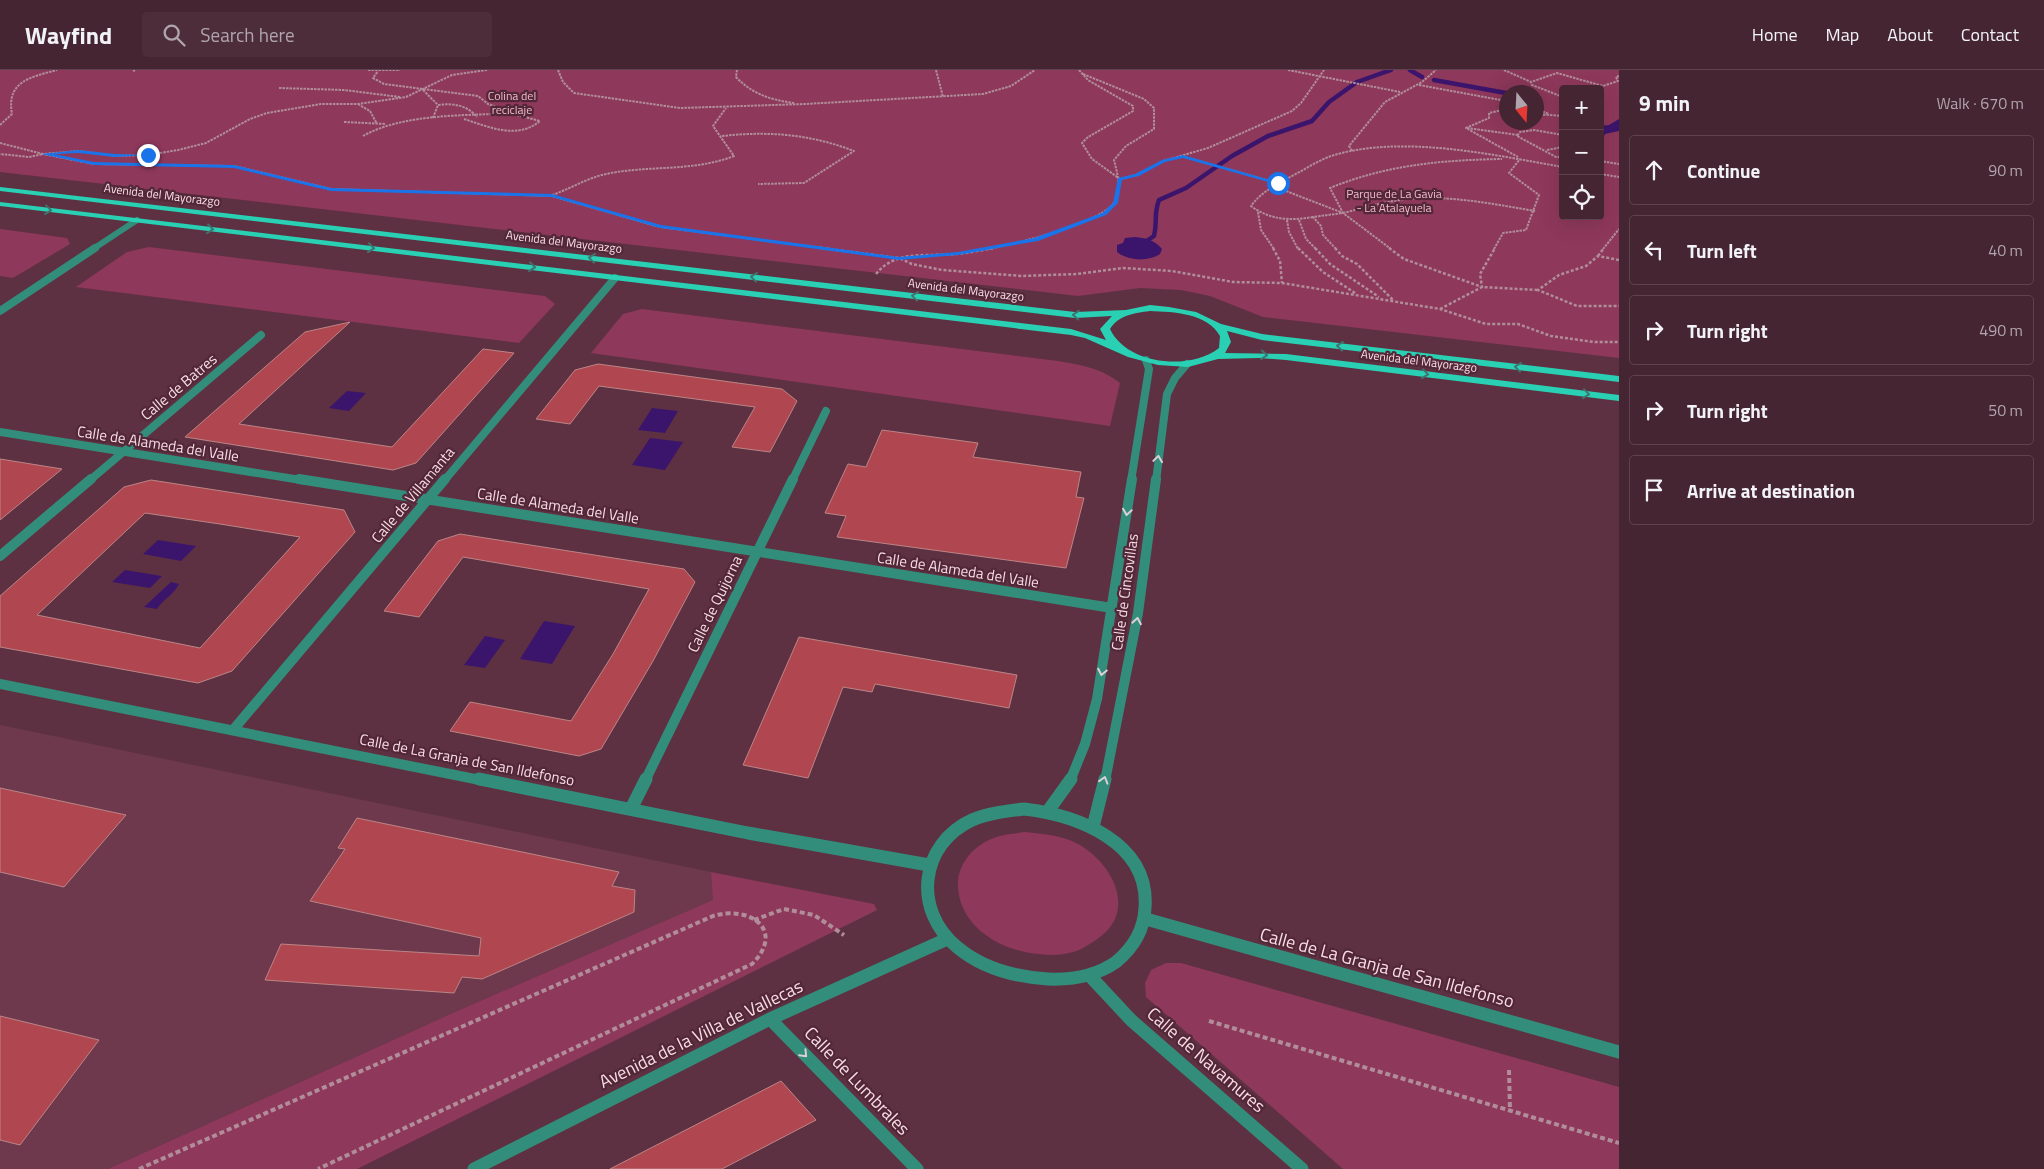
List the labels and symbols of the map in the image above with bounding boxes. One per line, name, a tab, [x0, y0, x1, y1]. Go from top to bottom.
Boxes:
north arrow	[1499, 85, 1544, 130]
park label: Colina del reciclaje	[488, 86, 536, 119]
route end	[137, 144, 160, 167]
route start	[1267, 172, 1290, 195]
street label: Avenida del Mayorazgo	[103, 178, 221, 211]
park label: Parque de La Gavia - La Atalayuela	[1346, 184, 1442, 217]
one-way arrow	[45, 204, 53, 215]
one-way arrow	[206, 223, 214, 234]
street label: Avenida del Mayorazgo	[505, 225, 623, 258]
one-way arrow	[367, 242, 375, 253]
one-way arrow	[588, 253, 596, 264]
one-way arrow	[529, 261, 537, 272]
one-way arrow	[749, 272, 757, 283]
street label: Avenida del Mayorazgo	[907, 273, 1025, 306]
one-way arrow	[911, 291, 919, 302]
one-way arrow	[1072, 310, 1080, 321]
one-way arrow	[1335, 341, 1343, 352]
street label: Avenida del Mayorazgo	[1360, 344, 1478, 377]
street label: Calle de Batres	[135, 348, 222, 426]
one-way arrow	[1260, 350, 1268, 361]
one-way arrow	[1514, 362, 1522, 373]
one-way arrow	[1421, 368, 1429, 379]
one-way arrow	[1582, 388, 1590, 399]
street label: Calle de Alameda del Valle	[75, 419, 241, 468]
street label: Calle de Villamanta	[365, 441, 460, 548]
one-way arrow	[1152, 455, 1163, 463]
street label: Calle de Alameda del Valle	[475, 481, 641, 530]
one-way arrow	[1122, 508, 1133, 516]
street label: Calle de Cincovillas	[1105, 532, 1144, 652]
street label: Calle de Alameda del Valle	[875, 545, 1041, 594]
street label: Calle de Quijorna	[681, 551, 748, 656]
one-way arrow	[1131, 616, 1141, 625]
one-way arrow	[1097, 668, 1107, 677]
street label: Calle de La Granja de San Ildefonso	[358, 727, 577, 792]
one-way arrow	[1099, 776, 1109, 784]
street label: Calle de La Granja de San Ildefonso	[1257, 921, 1517, 1014]
street label: Avenida de la Villa de Vallecas	[594, 972, 807, 1095]
street label: Calle de Navamures	[1141, 1000, 1272, 1119]
street label: Calle de Lumbrales	[798, 1020, 916, 1141]
one-way arrow	[798, 1048, 807, 1057]

